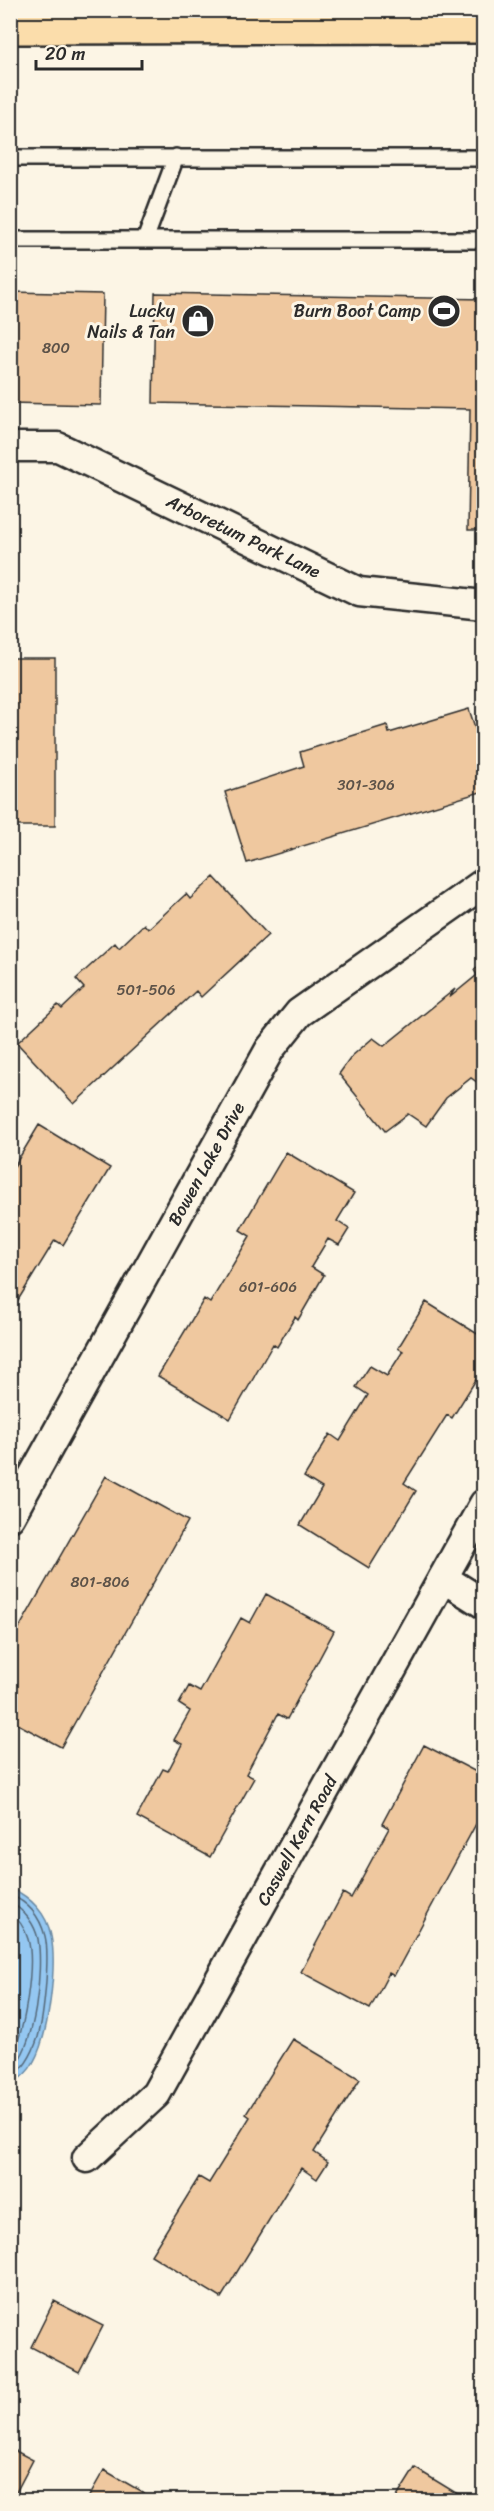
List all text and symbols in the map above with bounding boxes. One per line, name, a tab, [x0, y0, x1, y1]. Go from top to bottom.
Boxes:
scale bar	[36, 33, 142, 71]
text: 20 m	[45, 38, 85, 70]
sports icon: Burn Boot Camp	[426, 293, 462, 329]
place label: Lucky Nails & Tan	[87, 295, 176, 348]
place label: Burn Boot Camp	[294, 295, 421, 327]
shop icon: Lucky Nails & Tan	[180, 303, 216, 339]
house number: 800	[42, 335, 70, 361]
street label: Arboretum Park Lane	[160, 485, 327, 587]
house number: 301-306	[337, 772, 395, 798]
house number: 501-506	[116, 977, 176, 1003]
street label: Bowen Lake Drive	[159, 1096, 254, 1232]
house number: 601-606	[239, 1274, 297, 1300]
house number: 801-806	[71, 1569, 129, 1595]
street label: Caswell Kern Road	[248, 1768, 347, 1912]

